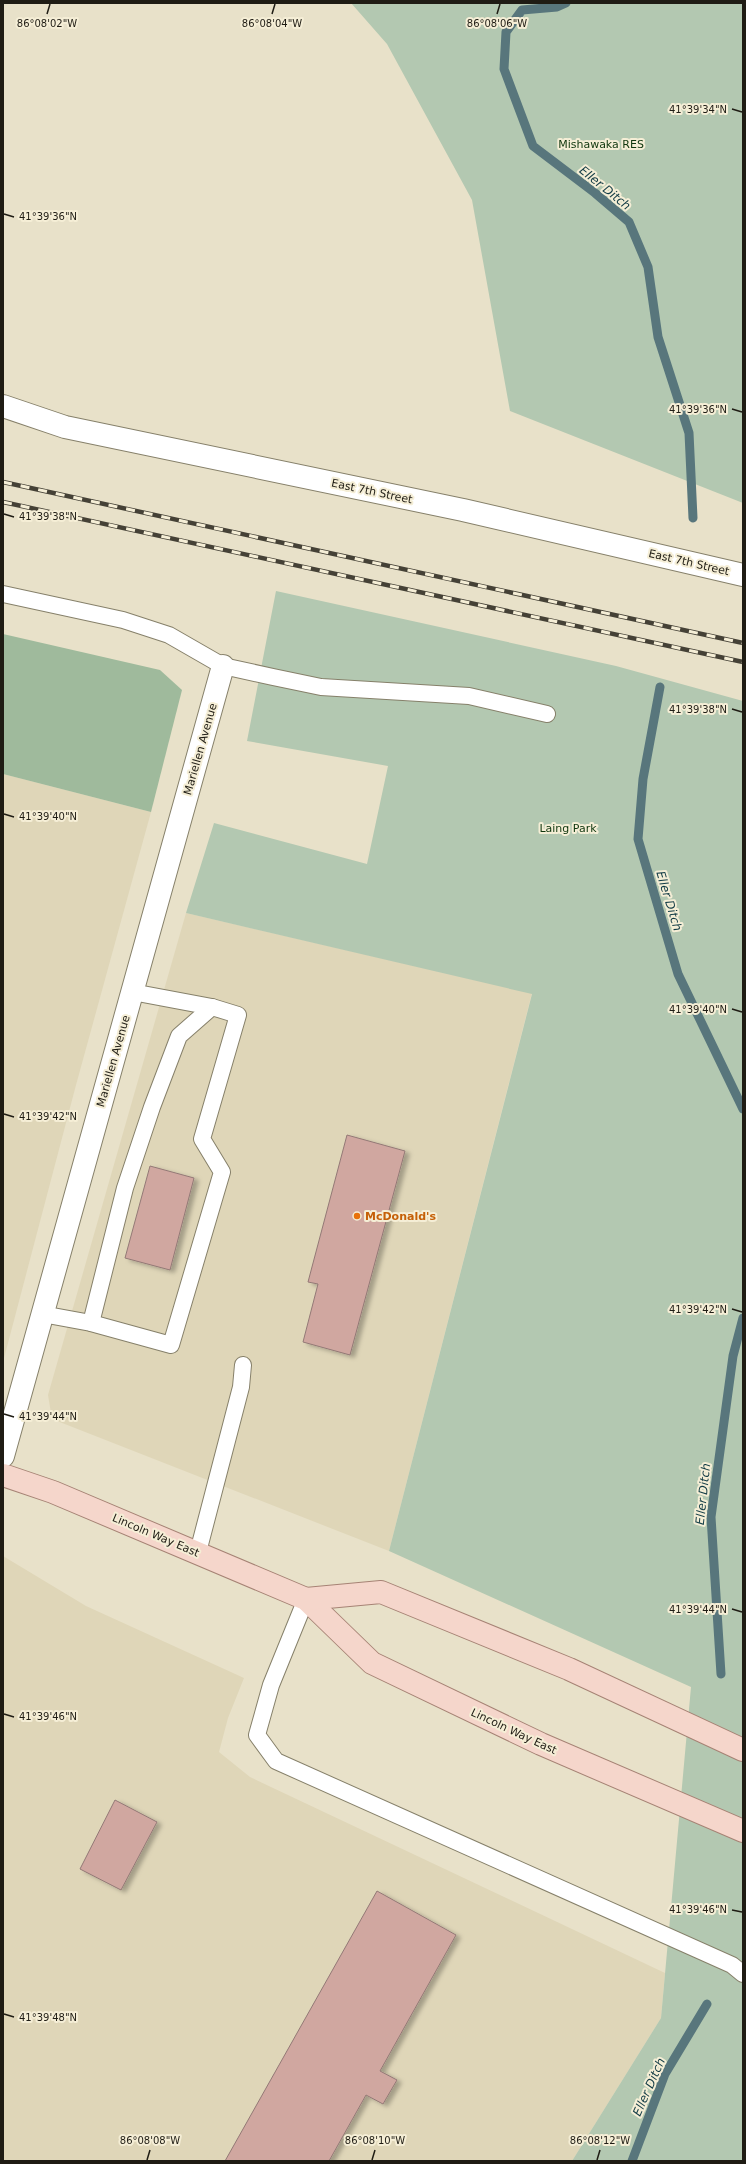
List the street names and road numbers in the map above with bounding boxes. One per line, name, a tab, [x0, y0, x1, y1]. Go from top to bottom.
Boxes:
street label: East 7th Street	[330, 477, 414, 507]
street label: East 7th Street	[647, 547, 731, 578]
street label: Mariellen Avenue	[181, 702, 220, 796]
street label: Mariellen Avenue	[94, 1014, 133, 1108]
street label: Lincoln Way East	[110, 1511, 202, 1560]
street label: Lincoln Way East	[469, 1706, 559, 1757]

